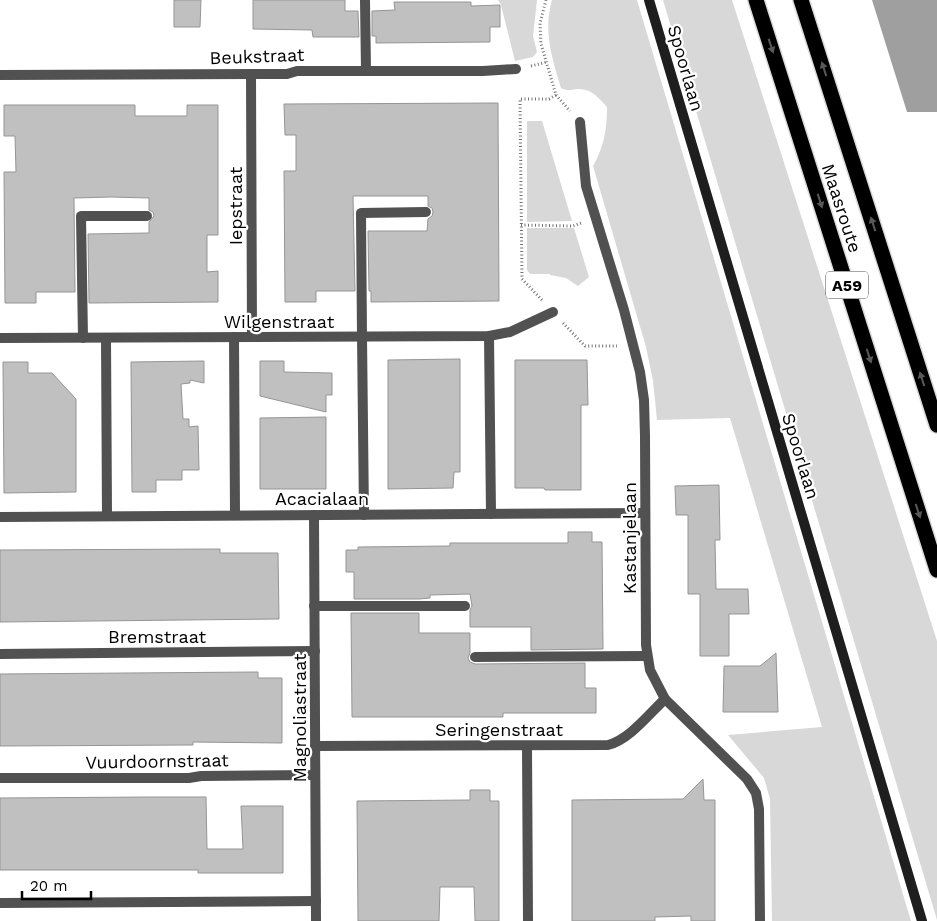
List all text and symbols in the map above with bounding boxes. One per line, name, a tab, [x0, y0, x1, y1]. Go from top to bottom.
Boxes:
street label: Spoorlaan	[664, 22, 708, 114]
one-way arrow	[768, 39, 775, 54]
street label: Beukstraat	[209, 44, 305, 68]
one-way arrow	[819, 62, 827, 77]
street label: Maasroute	[818, 161, 866, 255]
street label: Iepstraat	[225, 166, 246, 245]
one-way arrow	[817, 194, 824, 209]
one-way arrow	[869, 216, 877, 231]
road number: A59	[826, 272, 868, 298]
street label: Wilgenstraat	[224, 311, 335, 332]
one-way arrow	[866, 349, 874, 364]
one-way arrow	[918, 371, 926, 386]
street label: Spoorlaan	[778, 411, 824, 501]
street label: Kastanjelaan	[619, 482, 640, 594]
street label: Acacialaan	[275, 488, 369, 509]
one-way arrow	[915, 504, 923, 519]
street label: Bremstraat	[108, 626, 206, 647]
street label: Magnoliastraat	[289, 653, 310, 783]
street label: Seringenstraat	[435, 719, 563, 740]
street label: Vuurdoornstraat	[85, 749, 229, 773]
scale bar	[22, 868, 91, 900]
text: 20 m	[30, 877, 68, 895]

